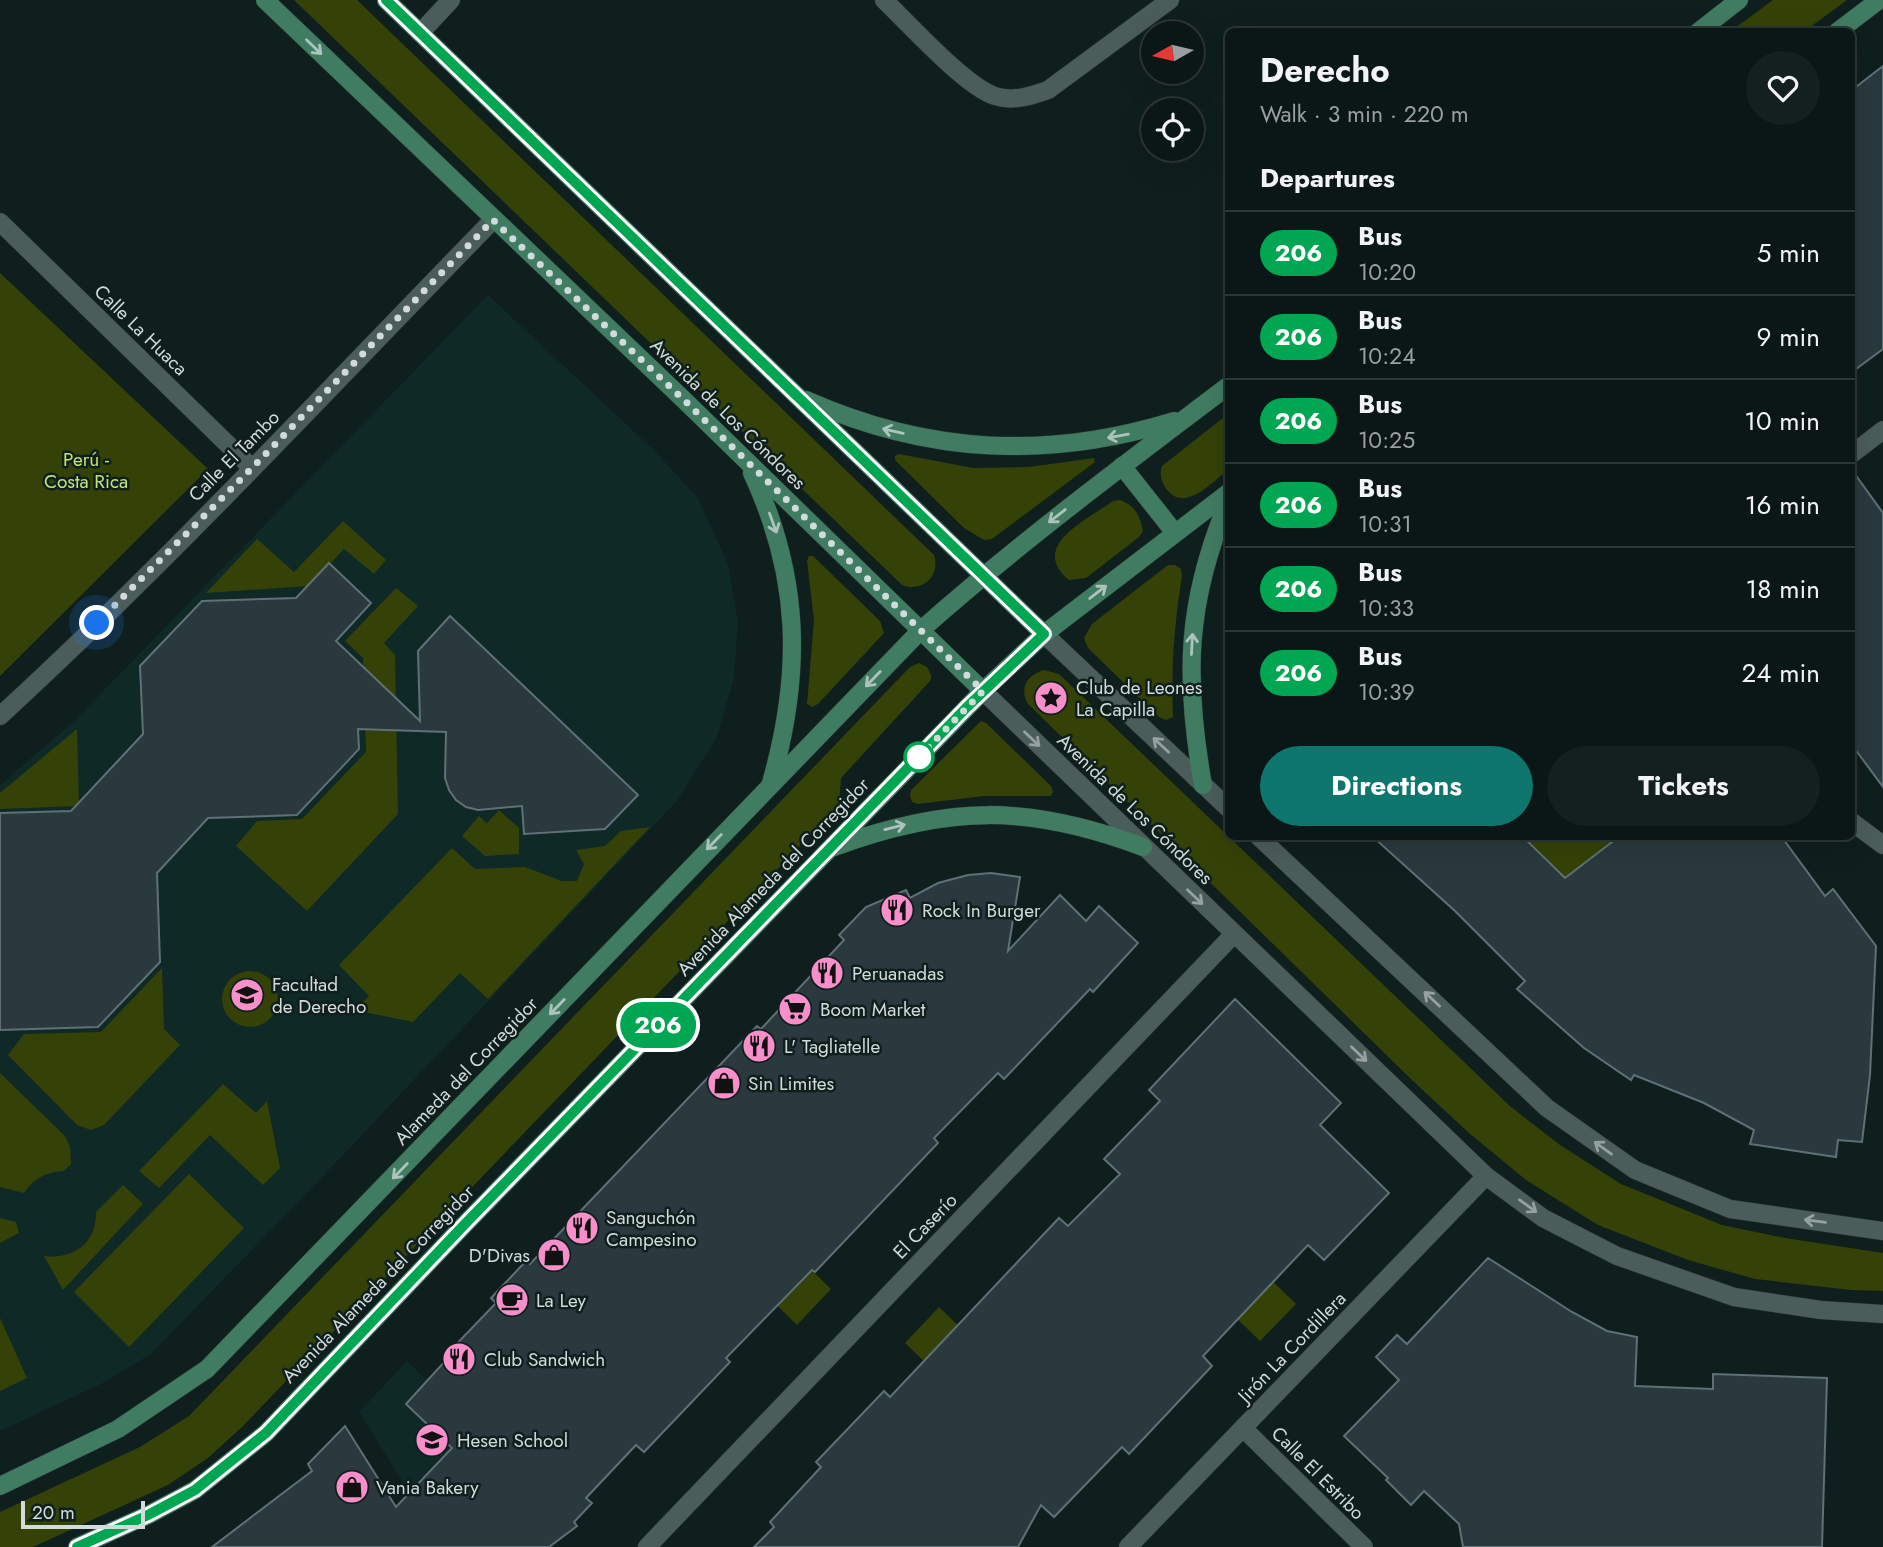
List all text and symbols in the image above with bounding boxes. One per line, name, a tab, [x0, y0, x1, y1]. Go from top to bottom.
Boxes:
north arrow	[1141, 21, 1204, 84]
map controls	[1141, 21, 1204, 161]
one-way arrow	[305, 39, 322, 56]
text: Derecho	[1260, 47, 1390, 94]
button: heart	[1746, 51, 1820, 125]
text: Walk · 3 min · 220 m	[1260, 97, 1469, 131]
button: locate	[1141, 98, 1204, 161]
text: Departures	[1260, 159, 1395, 197]
text: Bus	[1358, 217, 1402, 255]
text: 5 min	[1757, 234, 1820, 272]
text: 206	[1275, 235, 1322, 270]
text: 10:20	[1358, 255, 1416, 289]
street label: Calle La Huaca	[88, 278, 194, 382]
text: Bus	[1358, 301, 1402, 339]
text: 9 min	[1757, 318, 1820, 356]
text: 206	[1275, 319, 1322, 354]
street label: Avenida de Los Cóndores	[644, 332, 812, 496]
text: 10:24	[1358, 339, 1416, 373]
text: Bus	[1358, 385, 1402, 423]
text: 10 min	[1744, 402, 1820, 440]
text: 206	[1275, 403, 1322, 438]
street label: Calle El Tambo	[182, 404, 286, 508]
text: 10:25	[1358, 423, 1415, 457]
one-way arrow	[882, 424, 905, 437]
one-way arrow	[1107, 430, 1130, 444]
park label: Perú - Costa Rica	[44, 446, 128, 495]
text: Bus	[1358, 469, 1402, 507]
text: 16 min	[1745, 486, 1820, 524]
text: 206	[1275, 487, 1322, 522]
text: 10:31	[1358, 507, 1412, 541]
one-way arrow	[1048, 508, 1067, 523]
one-way arrow	[768, 512, 780, 534]
text: Bus	[1358, 553, 1402, 591]
text: 18 min	[1746, 570, 1820, 608]
text: 206	[1275, 571, 1322, 606]
one-way arrow	[1089, 585, 1107, 600]
text: 10:33	[1358, 591, 1414, 625]
your location	[79, 605, 114, 640]
one-way arrow	[1186, 633, 1199, 656]
text: Bus	[1358, 637, 1402, 675]
text: 24 min	[1742, 654, 1820, 692]
text: 206	[1275, 655, 1322, 690]
one-way arrow	[864, 670, 881, 687]
place label: Club de Leones La Capilla	[1076, 674, 1203, 723]
text: 10:39	[1358, 675, 1415, 709]
place icon: Club de Leones La Capilla	[1032, 679, 1070, 717]
street label: Avenida de Los Cóndores	[1051, 727, 1219, 891]
one-way arrow	[1023, 730, 1040, 747]
one-way arrow	[1153, 737, 1170, 754]
unlabelled marker	[904, 742, 934, 772]
button: Directions	[1260, 746, 1533, 826]
button: Tickets	[1547, 746, 1820, 826]
street label: Avenida Alameda del Corregidor	[671, 771, 876, 982]
one-way arrow	[883, 820, 906, 833]
one-way arrow	[706, 833, 723, 850]
one-way arrow	[1186, 888, 1203, 905]
restaurant icon: Rock In Burger	[878, 891, 916, 929]
place label: Rock In Burger	[922, 897, 1041, 924]
restaurant icon: Peruanadas	[808, 954, 846, 992]
place label: Peruanadas	[852, 960, 944, 987]
place label: Facultad de Derecho	[272, 971, 366, 1020]
school or university icon: Facultad de Derecho	[228, 976, 266, 1014]
supermarket icon: Boom Market	[776, 990, 814, 1028]
street label: Alameda del Corregidor	[388, 991, 544, 1151]
one-way arrow	[1424, 991, 1441, 1008]
place label: Boom Market	[820, 996, 926, 1023]
one-way arrow	[549, 998, 566, 1015]
line badge: 206	[618, 1002, 698, 1048]
text: 206	[634, 1007, 682, 1042]
restaurant icon: L' Tagliatelle	[740, 1027, 778, 1065]
place label: L' Tagliatelle	[784, 1033, 880, 1060]
one-way arrow	[1350, 1046, 1367, 1063]
shop icon: Sin Limites	[705, 1064, 743, 1102]
place label: Sin Limites	[748, 1070, 835, 1097]
one-way arrow	[1594, 1141, 1613, 1155]
one-way arrow	[391, 1162, 408, 1179]
street label: Avenida Alameda del Corregidor	[276, 1178, 481, 1389]
street label: El Caserío	[887, 1187, 963, 1265]
one-way arrow	[1518, 1199, 1537, 1214]
place label: Sanguchón Campesino	[606, 1204, 697, 1253]
restaurant icon: Sanguchón Campesino	[563, 1209, 601, 1247]
one-way arrow	[1805, 1214, 1827, 1227]
shop icon: D'Divas	[535, 1236, 573, 1274]
place label: D'Divas	[469, 1242, 530, 1269]
cafe icon: La Ley	[493, 1281, 531, 1319]
street label: Jirón La Cordillera	[1230, 1285, 1352, 1411]
place label: La Ley	[536, 1287, 586, 1314]
restaurant icon: Club Sandwich	[440, 1340, 478, 1378]
place label: Club Sandwich	[484, 1346, 605, 1373]
street label: Calle El Estribo	[1265, 1420, 1371, 1526]
school or university icon: Hesen School	[413, 1421, 451, 1459]
place label: Hesen School	[457, 1427, 568, 1454]
shop icon: Vania Bakery	[333, 1468, 371, 1506]
place label: Vania Bakery	[376, 1474, 479, 1501]
scale bar	[21, 1498, 145, 1530]
text: 20 m	[32, 1499, 75, 1526]

